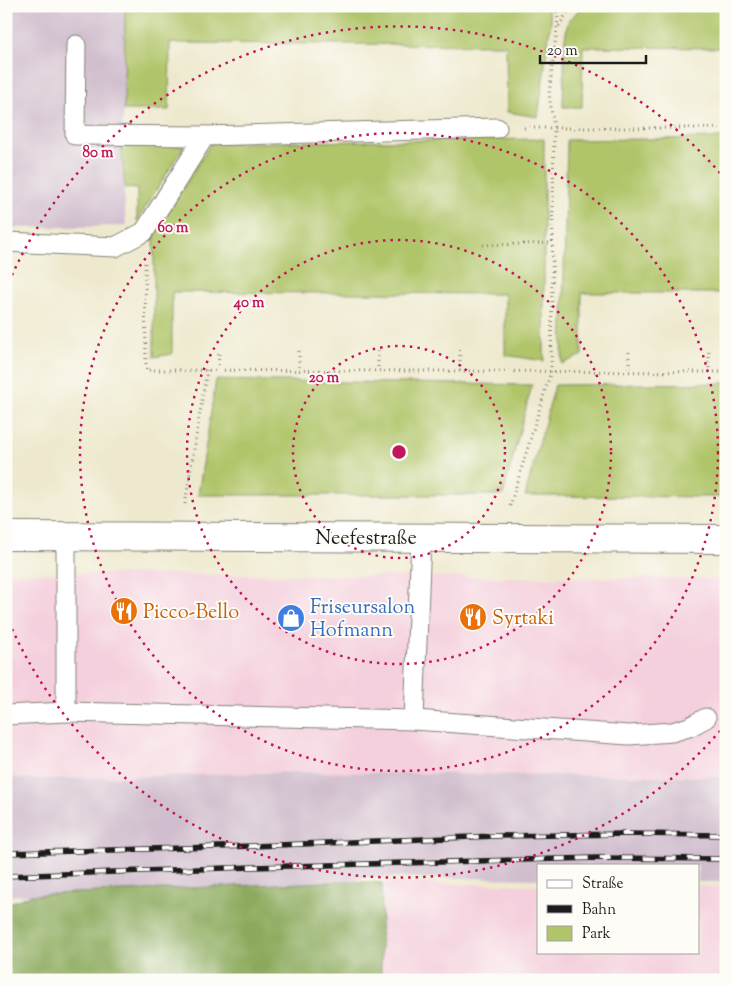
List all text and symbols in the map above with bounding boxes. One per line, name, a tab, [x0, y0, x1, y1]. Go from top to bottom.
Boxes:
scale bar	[540, 32, 646, 64]
text: 20 m	[547, 41, 578, 62]
text: 80 m	[82, 143, 114, 164]
text: 60 m	[158, 218, 189, 239]
text: 40 m	[233, 293, 265, 314]
text: 20 m	[309, 368, 340, 389]
centre of rings	[390, 443, 408, 461]
street label: Neefestraße	[315, 525, 417, 554]
place label: Friseursalon Hofmann	[310, 594, 416, 646]
restaurant icon: Picco-Bello	[109, 596, 139, 626]
place label: Picco-Bello	[143, 599, 239, 628]
restaurant icon: Syrtaki	[458, 602, 488, 632]
shop icon: Friseursalon Hofmann	[276, 603, 306, 633]
place label: Syrtaki	[492, 605, 554, 634]
legend	[537, 864, 700, 954]
text: Straße	[582, 874, 624, 895]
text: Bahn	[582, 900, 616, 921]
text: Park	[582, 924, 611, 945]

